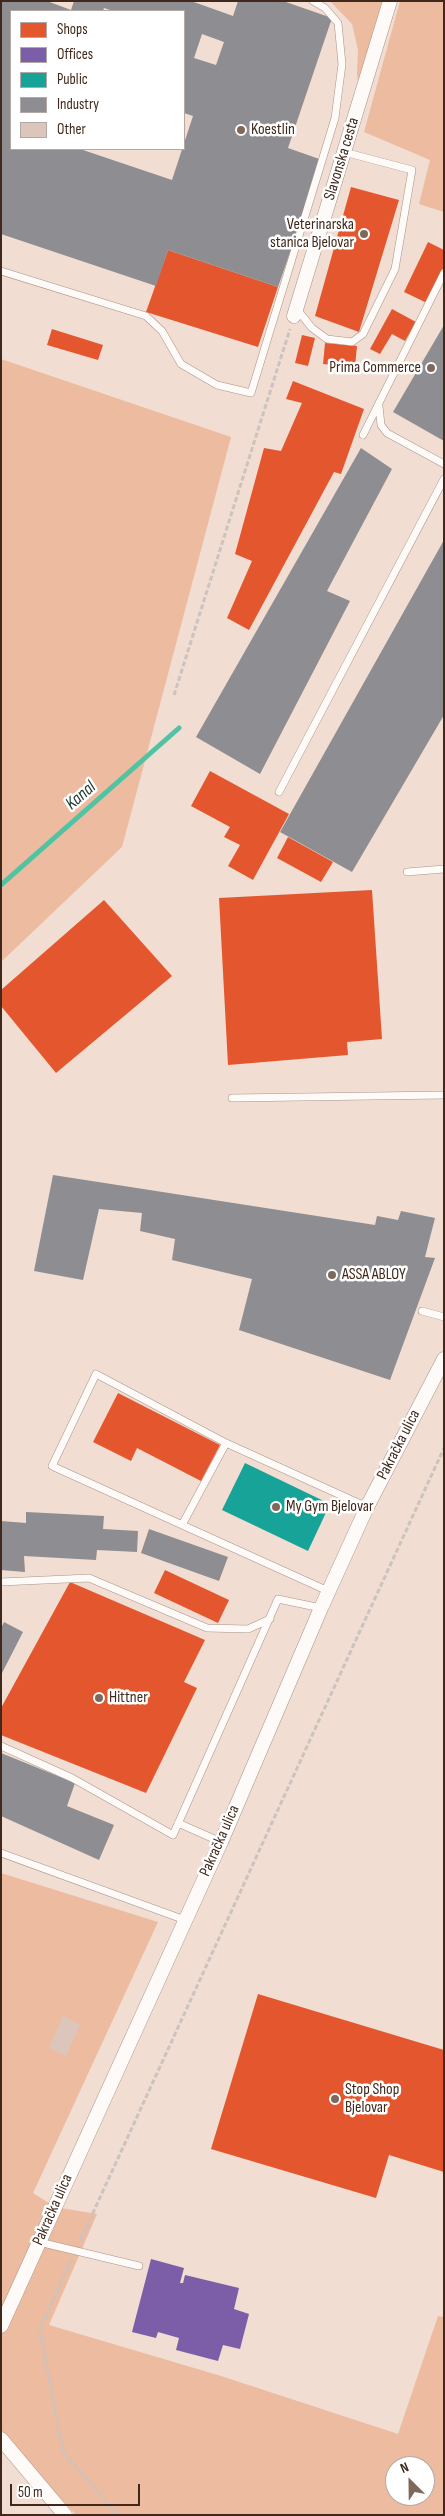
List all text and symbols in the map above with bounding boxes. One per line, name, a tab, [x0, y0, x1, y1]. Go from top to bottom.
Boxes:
legend	[10, 10, 185, 150]
text: Shops	[57, 20, 88, 39]
text: Offices	[57, 45, 93, 64]
text: Public	[57, 70, 88, 89]
text: Industry	[57, 95, 99, 114]
street label: Slavonska cesta	[320, 115, 364, 203]
text: Other	[57, 120, 86, 139]
place label: Koestlin	[251, 120, 295, 140]
marker: Koestlin	[235, 124, 247, 136]
place label: Veterinarska stanica Bjelovar	[270, 215, 354, 253]
marker: Veterinarska stanica Bjelovar	[358, 228, 370, 240]
place label: Prima Commerce	[329, 358, 421, 378]
marker: Prima Commerce	[425, 362, 437, 374]
water label: Kanal	[61, 777, 101, 815]
place label: ASSA ABLOY	[342, 1265, 406, 1285]
marker: ASSA ABLOY	[326, 1269, 338, 1281]
street label: Pakračka ulica	[373, 1407, 425, 1483]
place label: My Gym Bjelovar	[286, 1497, 374, 1517]
marker: My Gym Bjelovar	[270, 1501, 282, 1513]
place label: Hittner	[109, 1688, 148, 1708]
marker: Hittner	[93, 1692, 105, 1704]
street label: Pakračka ulica	[196, 1802, 244, 1880]
place label: Stop Shop Bjelovar	[345, 2080, 399, 2118]
marker: Stop Shop Bjelovar	[329, 2093, 341, 2105]
street label: Pakračka ulica	[29, 2171, 77, 2249]
north arrow	[385, 2456, 435, 2506]
text: N	[398, 2458, 411, 2477]
scale bar	[12, 2474, 142, 2506]
text: 50 m	[18, 2483, 43, 2502]

